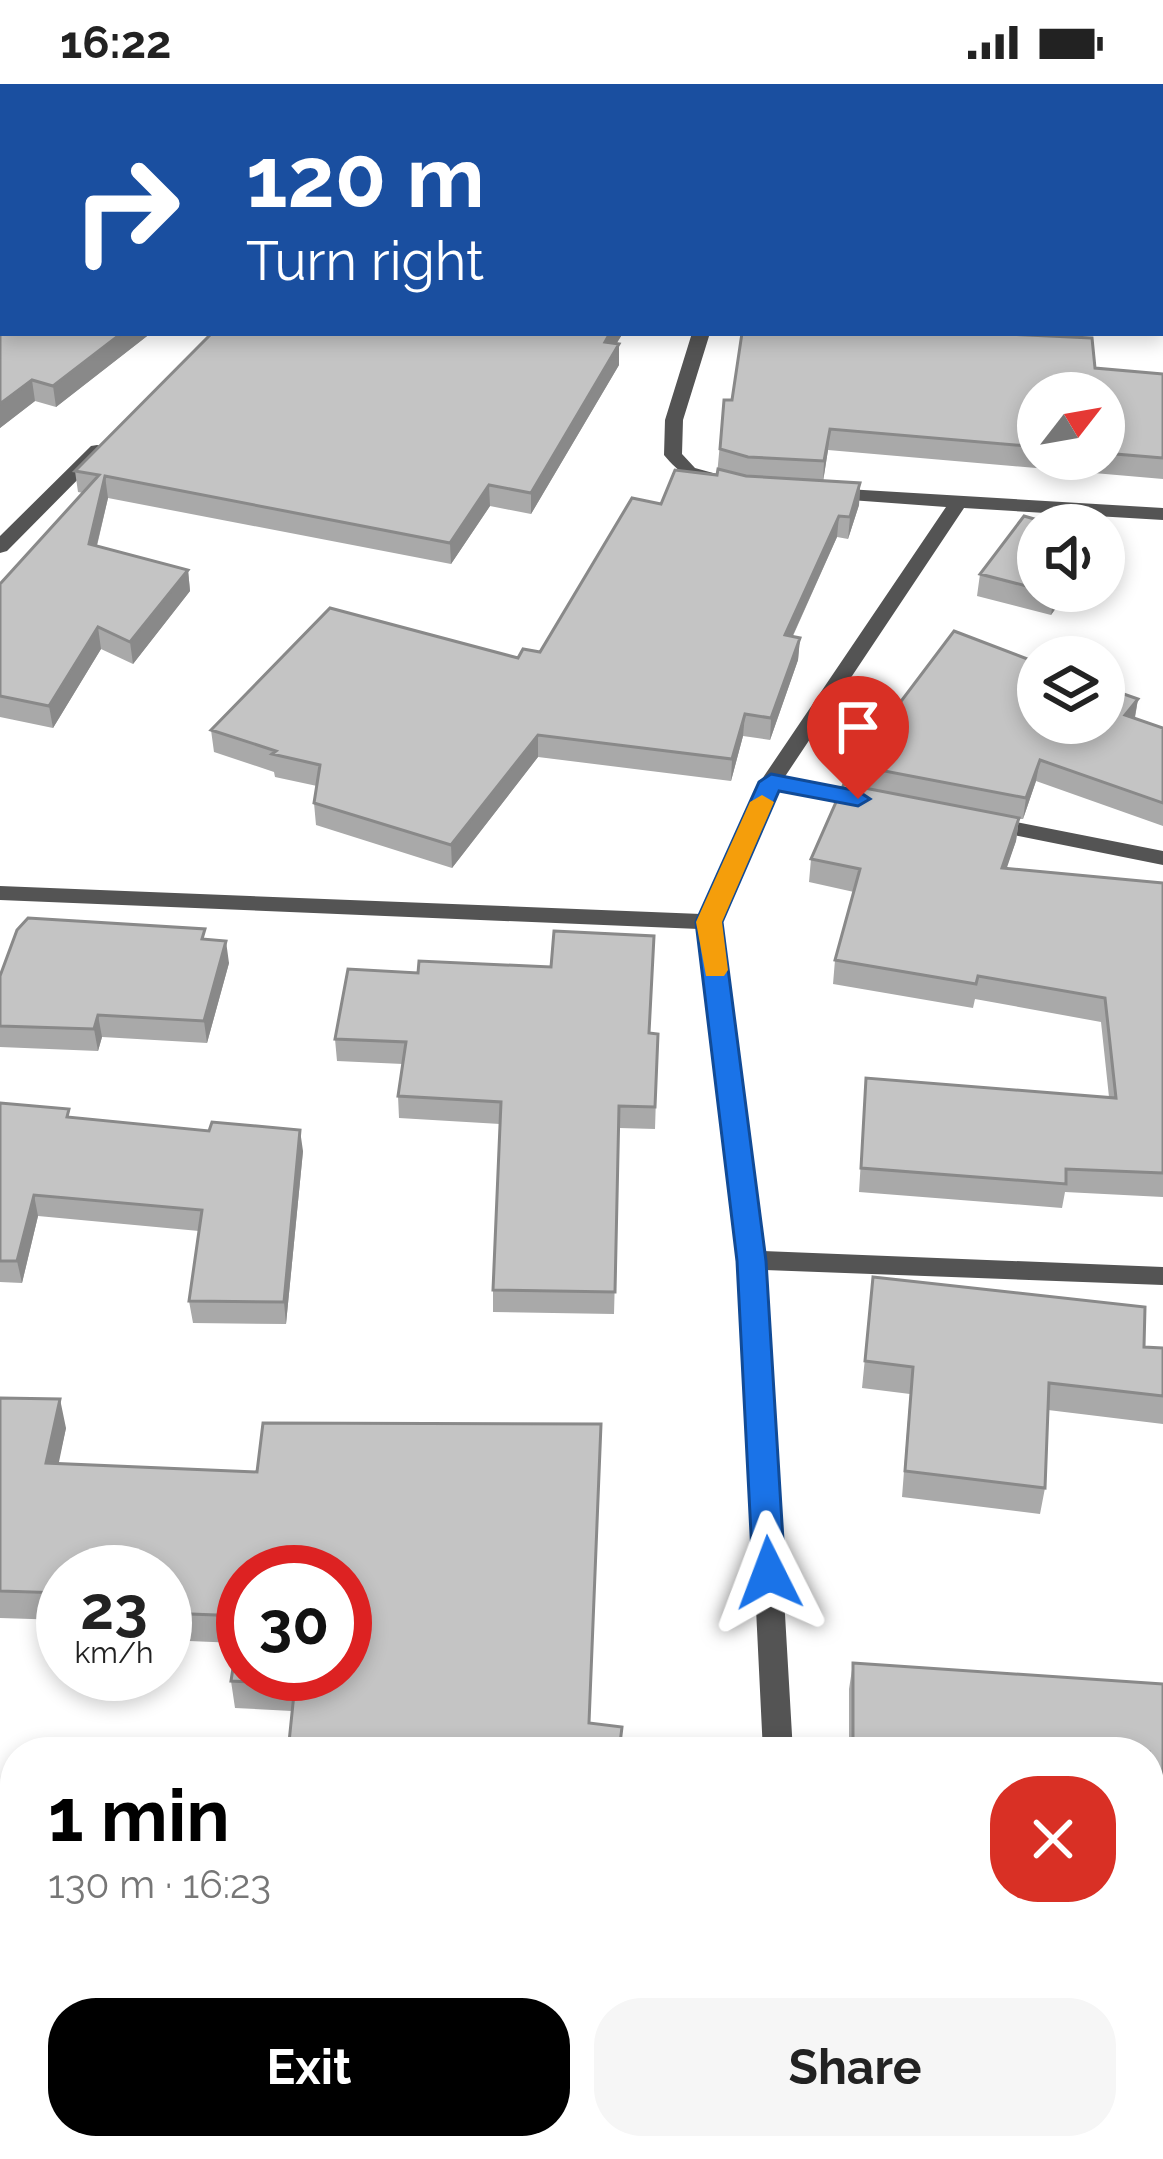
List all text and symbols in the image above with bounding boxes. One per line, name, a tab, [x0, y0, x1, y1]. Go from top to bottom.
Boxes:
text: 16:22	[60, 16, 171, 69]
text: 120 m	[246, 128, 485, 227]
icon: right	[48, 132, 204, 288]
text: Turn right	[246, 229, 484, 293]
north arrow	[1017, 372, 1125, 480]
map controls	[1017, 372, 1125, 744]
button: sound	[1017, 504, 1125, 612]
button: layers	[1017, 636, 1125, 744]
pin	[807, 676, 909, 799]
icon: arrive	[825, 694, 891, 760]
position arrow	[706, 1510, 832, 1636]
speed limit sign: 30	[216, 1545, 372, 1701]
text: 23	[80, 1573, 148, 1643]
text: km/h	[74, 1635, 154, 1670]
text: 1 min	[48, 1773, 230, 1858]
button: close	[990, 1776, 1116, 1902]
text: 130 m · 16:23	[48, 1861, 271, 1907]
button: Exit	[48, 1998, 570, 2136]
button: Share	[594, 1998, 1116, 2136]

